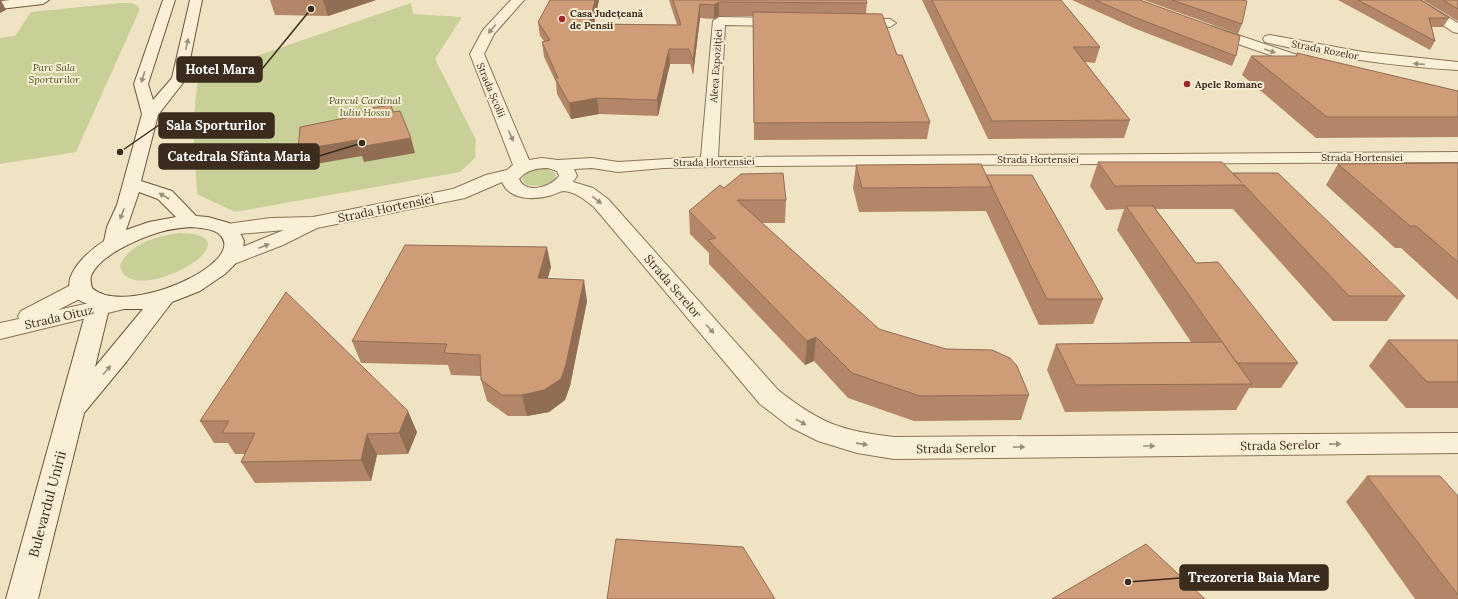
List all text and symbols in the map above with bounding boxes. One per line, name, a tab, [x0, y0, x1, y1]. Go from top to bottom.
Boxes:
place label: Casa Județeană de Pensii	[570, 7, 644, 32]
marker: Casa Județeană de Pensii	[557, 14, 567, 24]
one-way arrow	[488, 24, 497, 35]
street label: Aleea Expoziției	[707, 29, 725, 104]
street label: Strada Rozelor	[1290, 37, 1360, 63]
one-way arrow	[185, 38, 191, 51]
one-way arrow	[1264, 49, 1276, 55]
callout: Hotel Mara	[177, 57, 262, 82]
park label: Parc Sala Sporturilor	[29, 61, 80, 86]
text: Hotel Mara	[185, 61, 255, 78]
street label: Strada Școlii	[474, 61, 508, 119]
one-way arrow	[1413, 61, 1425, 68]
one-way arrow	[140, 71, 146, 83]
place label: Apele Romane	[1195, 78, 1263, 91]
marker: Apele Romane	[1182, 79, 1192, 89]
park label: Parcul Cardinal Iuliu Hossu	[329, 94, 401, 119]
callout: Sala Sporturilor	[159, 113, 274, 138]
text: Sala Sporturilor	[166, 117, 266, 134]
one-way arrow	[508, 131, 514, 143]
callout: Catedrala Sfânta Maria	[159, 144, 319, 169]
text: Catedrala Sfânta Maria	[167, 148, 311, 165]
street label: Strada Hortensiei	[1321, 151, 1403, 164]
street label: Strada Hortensiei	[997, 153, 1079, 166]
street label: Strada Hortensiei	[673, 155, 755, 169]
street label: Strada Hortensiei	[337, 190, 435, 226]
one-way arrow	[158, 193, 170, 200]
one-way arrow	[591, 196, 602, 205]
one-way arrow	[119, 208, 125, 220]
one-way arrow	[258, 243, 270, 249]
street label: Strada Serelor	[641, 251, 705, 322]
street label: Strada Oituz	[23, 302, 95, 332]
one-way arrow	[706, 324, 715, 335]
one-way arrow	[102, 364, 111, 375]
one-way arrow	[795, 418, 807, 425]
street label: Strada Serelor	[1240, 437, 1321, 453]
street label: Strada Serelor	[916, 440, 997, 456]
one-way arrow	[855, 441, 868, 448]
one-way arrow	[1329, 441, 1342, 447]
one-way arrow	[1143, 443, 1156, 449]
one-way arrow	[1013, 444, 1026, 450]
street label: Bulevardul Unirii	[24, 449, 70, 559]
callout: Trezoreria Baia Mare	[1180, 565, 1328, 590]
text: Trezoreria Baia Mare	[1188, 569, 1320, 586]

